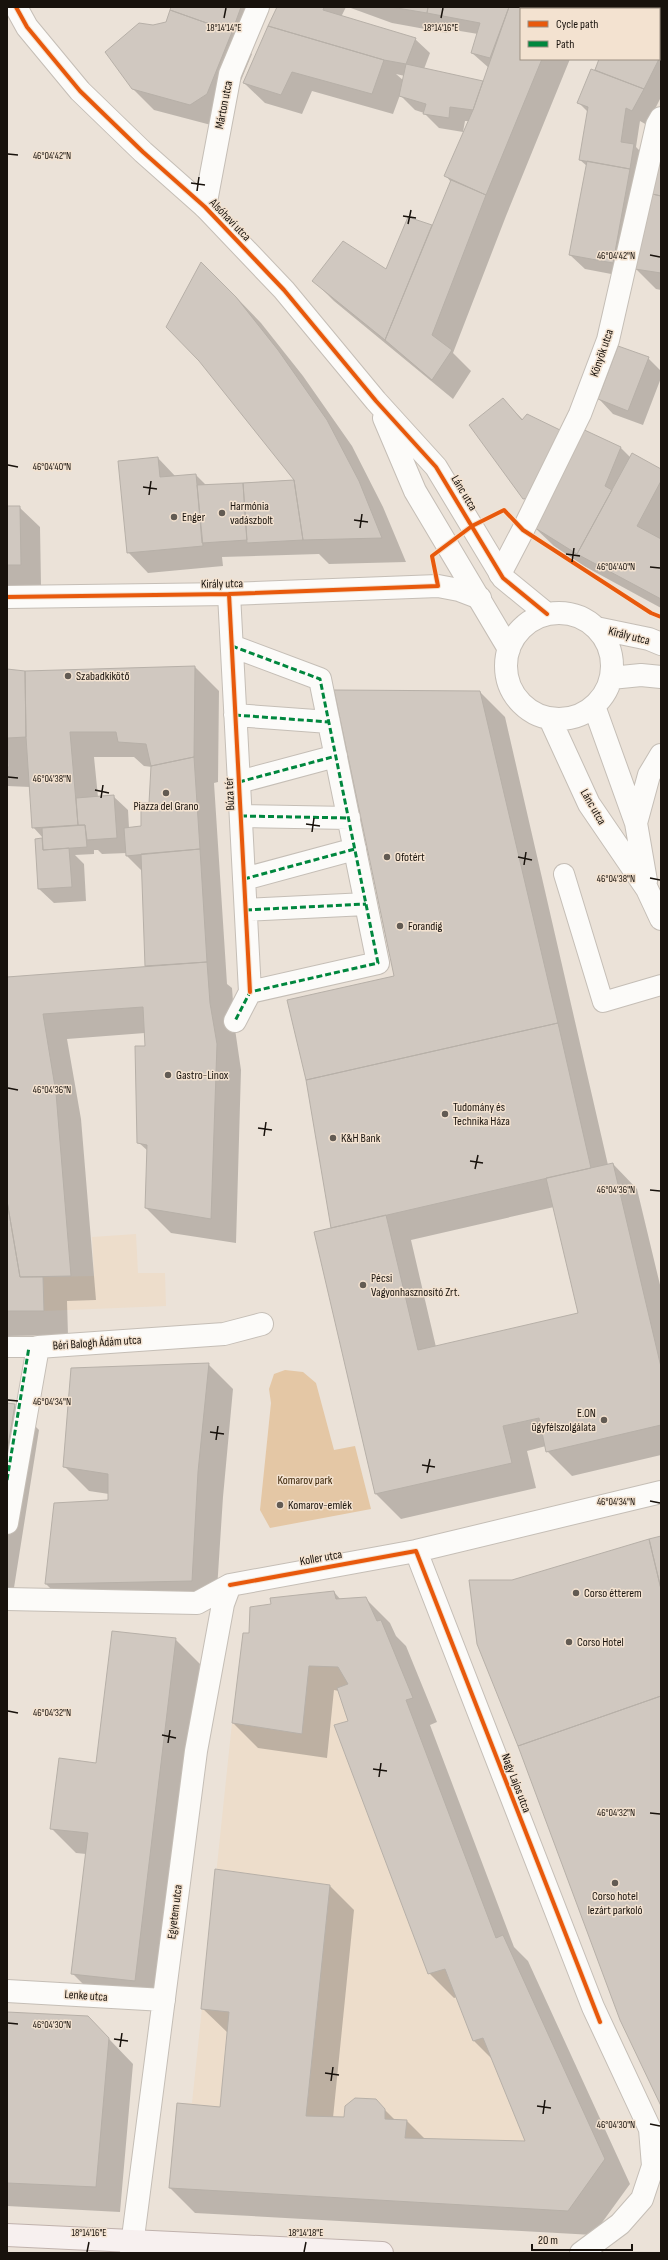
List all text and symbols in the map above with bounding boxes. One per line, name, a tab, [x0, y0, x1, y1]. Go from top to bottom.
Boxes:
legend	[520, 8, 660, 60]
text: Cycle path	[556, 17, 598, 32]
text: 18°14'14"E	[207, 22, 241, 34]
text: 18°14'16"E	[424, 22, 458, 34]
text: Path	[556, 37, 574, 52]
street label: Márton utca	[212, 79, 236, 130]
text: 46°04'42"N	[33, 150, 71, 162]
street label: Alsóhavi utca	[205, 195, 254, 245]
text: 46°04'42"N	[597, 250, 635, 262]
street label: Könyök utca	[587, 327, 617, 379]
text: 46°04'40"N	[33, 461, 71, 473]
street label: Lánc utca	[448, 473, 481, 514]
place label: Harmónia vadászbolt	[230, 499, 273, 528]
marker: Harmónia vadászbolt	[217, 508, 227, 518]
place label: Enger	[182, 510, 206, 525]
marker: Enger	[169, 512, 179, 522]
text: 46°04'40"N	[597, 561, 635, 573]
street label: Király utca	[201, 576, 244, 592]
street label: Király utca	[607, 624, 652, 648]
place label: Szabadkikötő	[76, 669, 129, 684]
marker: Szabadkikötő	[63, 671, 73, 681]
text: 46°04'38"N	[33, 773, 71, 785]
street label: Búza tér	[222, 777, 238, 811]
street label: Lánc utca	[577, 786, 609, 828]
marker: Piazza del Grano	[161, 788, 171, 798]
place label: Piazza del Grano	[133, 799, 199, 814]
place label: Ofotért	[395, 850, 425, 865]
marker: Ofotért	[382, 852, 392, 862]
text: 46°04'38"N	[597, 873, 635, 885]
place label: Forandig	[408, 919, 443, 934]
marker: Forandig	[395, 921, 405, 931]
place label: Gastro-Linox	[176, 1068, 229, 1083]
marker: Gastro-Linox	[163, 1070, 173, 1080]
text: 46°04'36"N	[33, 1084, 71, 1096]
place label: Tudomány és Technika Háza	[453, 1100, 510, 1129]
marker: Tudomány és Technika Háza	[440, 1109, 450, 1119]
place label: K&H Bank	[341, 1131, 381, 1146]
marker: K&H Bank	[328, 1133, 338, 1143]
text: 46°04'36"N	[597, 1184, 635, 1196]
place label: Pécsi Vagyonhasznosító Zrt.	[371, 1271, 460, 1300]
marker: Pécsi Vagyonhasznosító Zrt.	[358, 1280, 368, 1290]
street label: Béri Balogh Ádám utca	[52, 1332, 142, 1354]
text: 46°04'34"N	[33, 1396, 71, 1408]
place label: E.ON ügyfélszolgálata	[532, 1406, 596, 1435]
marker: E.ON ügyfélszolgálata	[599, 1415, 609, 1425]
park label: Komarov park	[278, 1473, 333, 1488]
text: 46°04'34"N	[597, 1496, 635, 1508]
place label: Komarov-emlék	[288, 1498, 352, 1513]
marker: Komarov-emlék	[275, 1500, 285, 1510]
street label: Koller utca	[299, 1547, 344, 1569]
place label: Corso étterem	[584, 1586, 642, 1601]
marker: Corso étterem	[571, 1588, 581, 1598]
place label: Corso Hotel	[577, 1635, 624, 1650]
marker: Corso Hotel	[564, 1637, 574, 1647]
text: 46°04'32"N	[33, 1707, 71, 1719]
street label: Nagy Lajos utca	[498, 1751, 534, 1815]
text: 46°04'32"N	[597, 1807, 635, 1819]
marker: Corso hotel lezárt parkoló	[610, 1878, 620, 1888]
street label: Egyetem utca	[164, 1884, 186, 1940]
place label: Corso hotel lezárt parkoló	[588, 1889, 642, 1918]
street label: Lenke utca	[64, 1987, 108, 2005]
text: 46°04'30"N	[33, 2019, 71, 2031]
text: 46°04'30"N	[597, 2119, 635, 2131]
scale bar	[532, 2226, 632, 2252]
text: 18°14'16"E	[72, 2227, 106, 2239]
text: 18°14'18"E	[289, 2227, 323, 2239]
text: 20 m	[538, 2233, 558, 2248]

